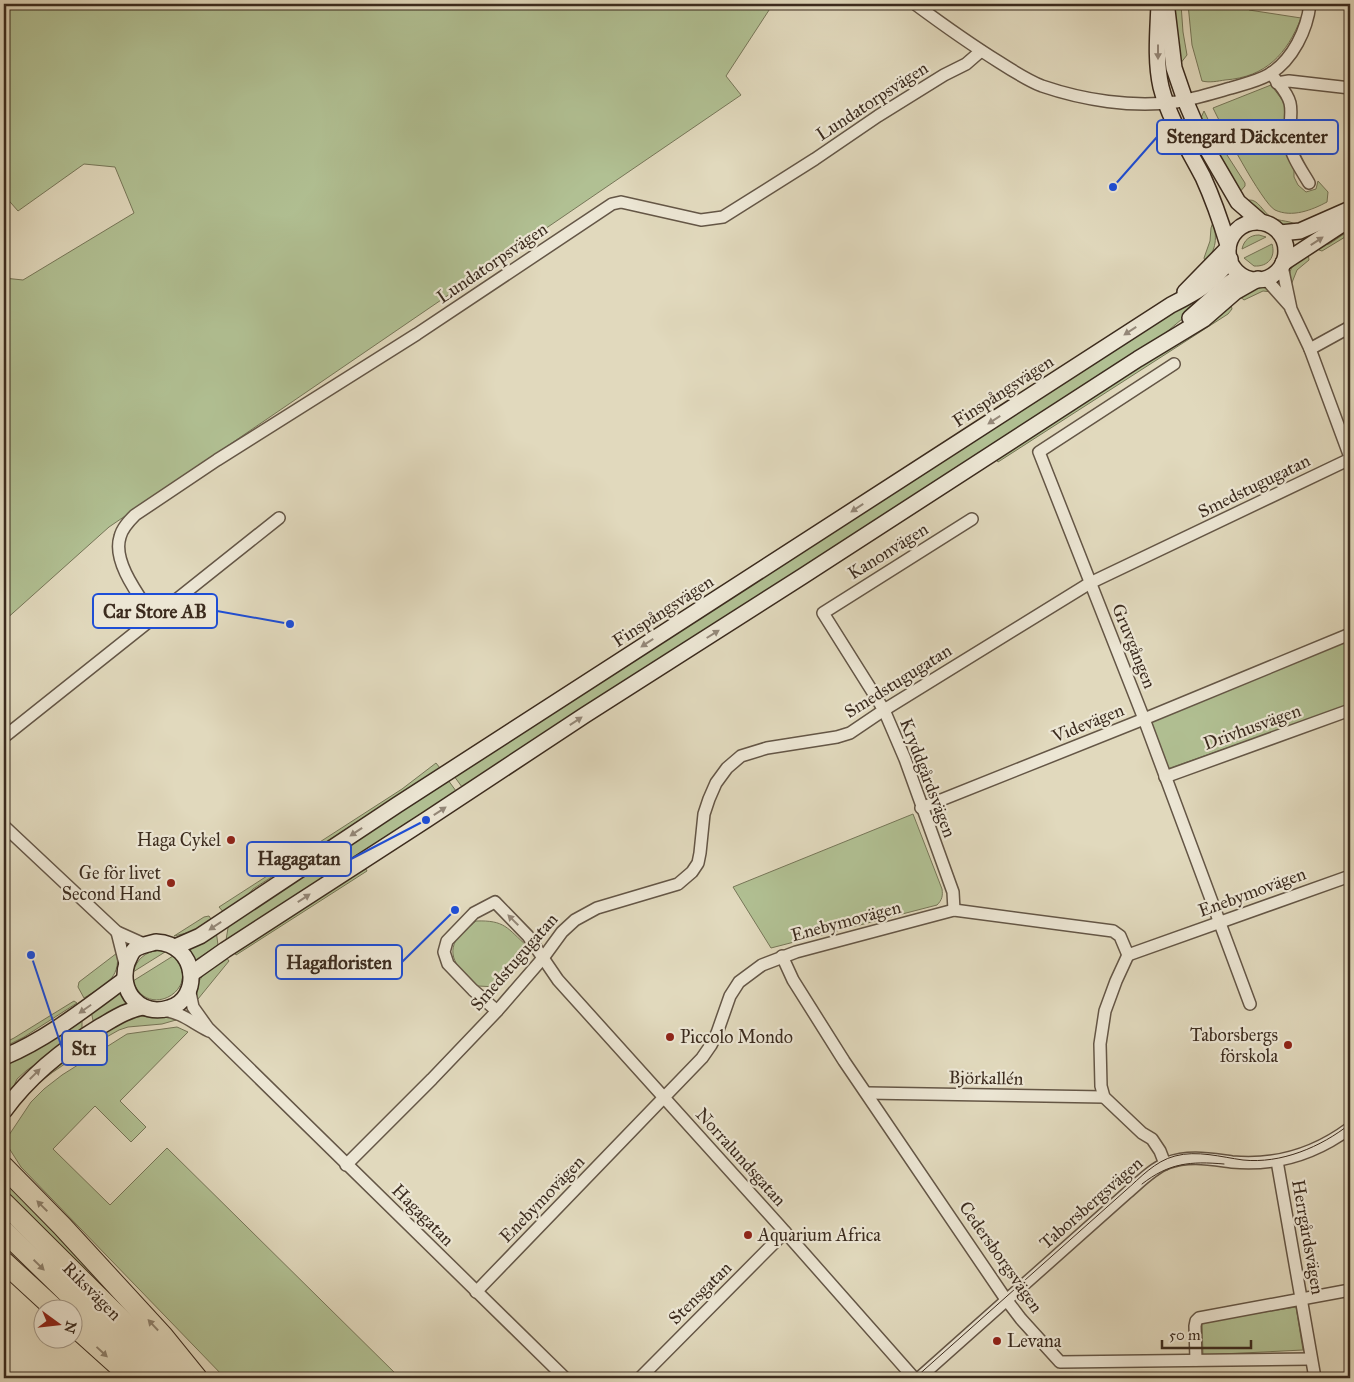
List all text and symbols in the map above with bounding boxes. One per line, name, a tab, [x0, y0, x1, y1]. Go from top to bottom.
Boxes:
one-way arrow	[1154, 45, 1162, 61]
street label: Lundatorpsvägen	[812, 57, 933, 146]
callout: Stengard Däckcenter	[1157, 120, 1338, 154]
text: Stengard Däckcenter	[1166, 125, 1328, 149]
street label: Lundatorpsvägen	[432, 218, 552, 309]
one-way arrow	[1310, 236, 1324, 246]
one-way arrow	[1124, 327, 1137, 336]
street label: Finspångsvägen	[948, 350, 1058, 433]
one-way arrow	[987, 415, 1000, 424]
street label: Smedstugugatan	[1194, 449, 1314, 524]
one-way arrow	[851, 503, 864, 512]
street label: Kanonvägen	[844, 518, 933, 585]
street label: Finspångsvägen	[608, 570, 718, 653]
callout: Car Store AB	[93, 594, 217, 628]
text: Car Store AB	[103, 600, 207, 623]
street label: Gruvgången	[1106, 600, 1161, 692]
one-way arrow	[706, 629, 720, 638]
one-way arrow	[641, 639, 654, 648]
street label: Smedstugugatan	[840, 639, 956, 724]
street label: Videvägen	[1048, 699, 1128, 749]
street label: Drivhusvägen	[1200, 699, 1304, 756]
street label: Kryddgårdsvägen	[894, 715, 961, 841]
one-way arrow	[569, 716, 583, 726]
one-way arrow	[434, 806, 447, 815]
one-way arrow	[350, 828, 363, 837]
place label: Haga Cykel	[137, 829, 221, 852]
marker: Haga Cykel	[225, 834, 237, 846]
callout: Hagagatan	[247, 842, 351, 876]
text: Hagagatan	[257, 847, 341, 871]
place label: Ge för livet Second Hand	[62, 862, 162, 905]
street label: Enebymovägen	[1195, 862, 1309, 923]
marker: Ge för livet Second Hand	[165, 877, 177, 889]
one-way arrow	[297, 894, 310, 903]
street label: Enebymovägen	[789, 896, 904, 947]
street label: Smedstugugatan	[466, 908, 563, 1016]
one-way arrow	[507, 915, 519, 927]
one-way arrow	[208, 921, 222, 930]
callout: Hagafloristen	[276, 945, 402, 979]
text: Hagafloristen	[286, 951, 393, 975]
one-way arrow	[78, 1004, 91, 1014]
place label: Taborsbergs förskola	[1190, 1024, 1278, 1067]
place label: Piccolo Mondo	[680, 1026, 793, 1048]
callout: St1	[62, 1031, 107, 1065]
marker: Piccolo Mondo	[664, 1031, 676, 1043]
text: St1	[71, 1037, 97, 1060]
marker: Taborsbergs förskola	[1282, 1039, 1294, 1051]
street label: Björkallén	[948, 1066, 1024, 1090]
one-way arrow	[29, 1068, 41, 1080]
street label: Norralundsgatan	[690, 1103, 791, 1212]
street label: Enebymovägen	[495, 1151, 590, 1248]
street label: Taborsbergsvägen	[1035, 1152, 1148, 1255]
street label: Herrgårdsvägen	[1286, 1178, 1329, 1297]
street label: Hagagatan	[387, 1179, 459, 1252]
street label: Cedersborgsvägen	[954, 1197, 1048, 1318]
one-way arrow	[36, 1201, 48, 1213]
place label: Aquarium Africa	[757, 1224, 881, 1247]
marker: Aquarium Africa	[742, 1229, 754, 1241]
street label: Riksvägen	[57, 1257, 126, 1326]
street label: Stensgatan	[664, 1257, 737, 1330]
one-way arrow	[32, 1259, 44, 1271]
north arrow	[32, 1300, 82, 1350]
scale bar	[1162, 1317, 1250, 1349]
text: N	[60, 1319, 80, 1335]
one-way arrow	[147, 1319, 159, 1331]
text: 50 m	[1169, 1326, 1201, 1344]
place label: Levana	[1007, 1330, 1062, 1352]
marker: Levana	[991, 1335, 1003, 1347]
one-way arrow	[96, 1346, 109, 1357]

